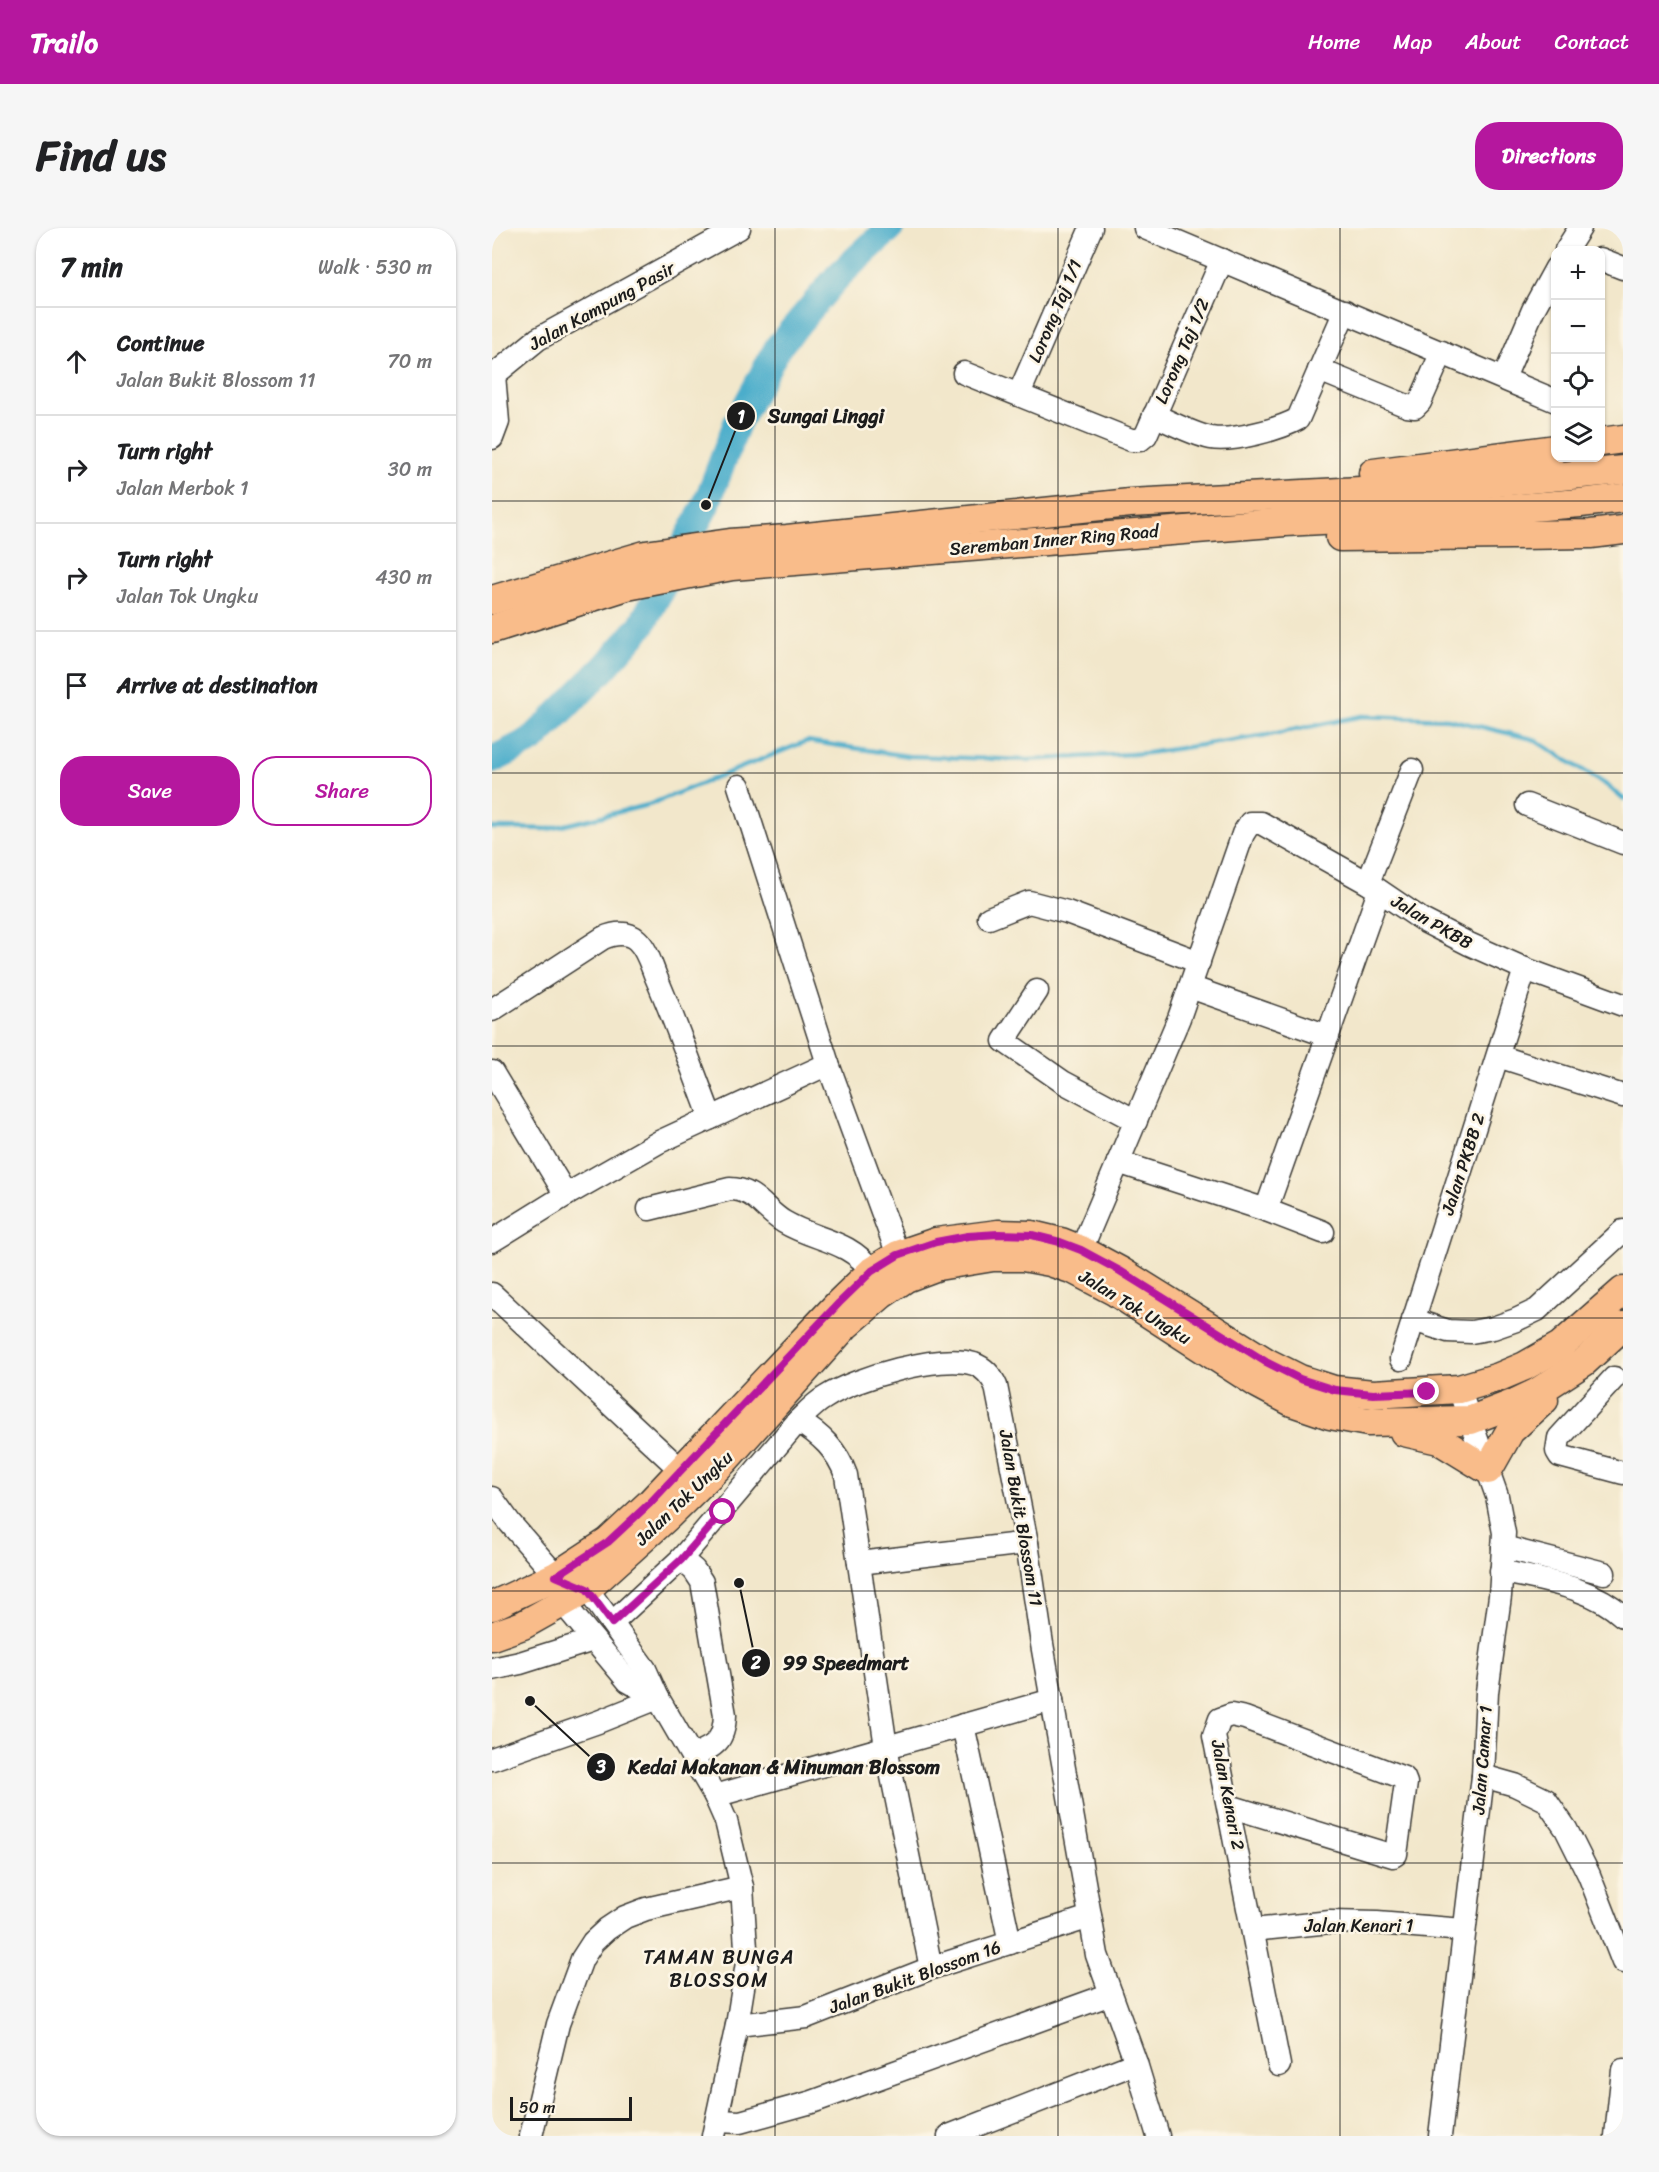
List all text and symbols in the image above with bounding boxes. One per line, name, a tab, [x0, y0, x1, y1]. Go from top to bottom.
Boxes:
text: Trailo	[30, 18, 98, 67]
text: Home	[1308, 23, 1360, 61]
text: Map	[1393, 23, 1432, 61]
text: About	[1465, 23, 1522, 61]
text: Contact	[1555, 23, 1629, 61]
text: Find us	[36, 119, 166, 193]
button: Directions	[1475, 122, 1623, 190]
text: 7 min	[60, 244, 123, 290]
map controls	[1551, 246, 1605, 462]
button: +	[1551, 246, 1605, 300]
text: Walk · 530 m	[318, 250, 432, 285]
street label: Jalan Kampung Pasir	[522, 252, 682, 360]
street label: Lorong Taj 1/1	[1019, 254, 1091, 368]
street label: Lorong Taj 1/2	[1145, 293, 1219, 409]
button: −	[1551, 300, 1605, 354]
text: Continue	[117, 324, 205, 363]
text: 70 m	[387, 344, 432, 379]
icon: ahead	[60, 345, 93, 378]
button: locate	[1551, 354, 1605, 408]
text: Jalan Bukit Blossom 11	[117, 363, 315, 398]
callout: Sungai Linggi	[726, 397, 897, 435]
text: Sungai Linggi	[767, 399, 886, 434]
text: 1	[737, 401, 745, 433]
button: layers	[1551, 408, 1605, 462]
text: Turn right	[117, 432, 212, 471]
text: 30 m	[388, 452, 432, 487]
icon: right	[60, 453, 93, 486]
text: Jalan Merbok 1	[117, 471, 249, 506]
street label: Seremban Inner Ring Road	[948, 515, 1161, 565]
text: Turn right	[117, 540, 212, 579]
text: 430 m	[375, 560, 432, 595]
icon: right	[60, 561, 93, 594]
text: Jalan Tok Ungku	[117, 579, 258, 614]
text: Arrive at destination	[117, 666, 318, 705]
icon: arrive	[60, 669, 93, 702]
button: Save	[60, 756, 240, 826]
button: Share	[252, 756, 432, 826]
street label: Jalan PKBB	[1384, 885, 1479, 958]
street label: Jalan PKBB 2	[1431, 1109, 1495, 1220]
street label: Jalan Tok Ungku	[1071, 1260, 1198, 1354]
route end	[1413, 1378, 1439, 1404]
street label: Jalan Bukit Blossom 11	[990, 1426, 1052, 1609]
street label: Jalan Tok Ungku	[626, 1442, 741, 1554]
route start	[709, 1498, 735, 1524]
callout: 99 Speedmart	[741, 1644, 922, 1682]
text: 99 Speedmart	[783, 1646, 909, 1681]
text: 2	[750, 1647, 762, 1679]
street label: Jalan Camar 1	[1462, 1704, 1502, 1816]
street label: Jalan Kenari 2	[1201, 1736, 1254, 1853]
callout: Kedai Makanan & Minuman Blossom	[586, 1748, 951, 1786]
text: Kedai Makanan & Minuman Blossom	[627, 1750, 940, 1785]
text: 3	[595, 1751, 606, 1783]
street label: Jalan Kenari 1	[1303, 1910, 1414, 1942]
street label: Jalan Bukit Blossom 16	[823, 1931, 1006, 2023]
district label: TAMAN BUNGA BLOSSOM	[643, 1940, 795, 1998]
text: 50 m	[519, 2093, 555, 2122]
scale bar	[510, 2094, 632, 2122]

